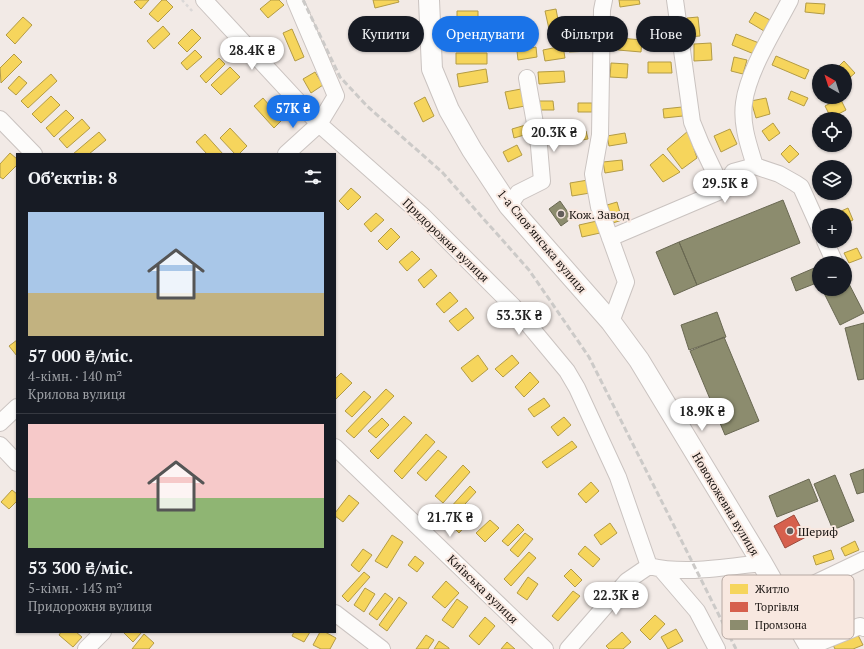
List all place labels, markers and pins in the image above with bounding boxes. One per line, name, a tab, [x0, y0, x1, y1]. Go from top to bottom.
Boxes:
pin: 28.4K ₴	[215, 37, 289, 71]
pin: 57K ₴	[265, 95, 321, 129]
pin: 20.3K ₴	[517, 119, 591, 153]
pin: 29.5K ₴	[688, 170, 762, 204]
place label: Кож. Завод	[569, 207, 630, 222]
marker: Кож. Завод	[556, 209, 566, 219]
pin: 53.3K ₴	[482, 302, 556, 336]
pin: 18.9K ₴	[665, 398, 739, 432]
pin: 21.7K ₴	[413, 504, 487, 538]
place label: Шериф	[798, 524, 838, 539]
marker: Шериф	[785, 526, 795, 536]
pin: 22.3K ₴	[579, 582, 653, 616]

